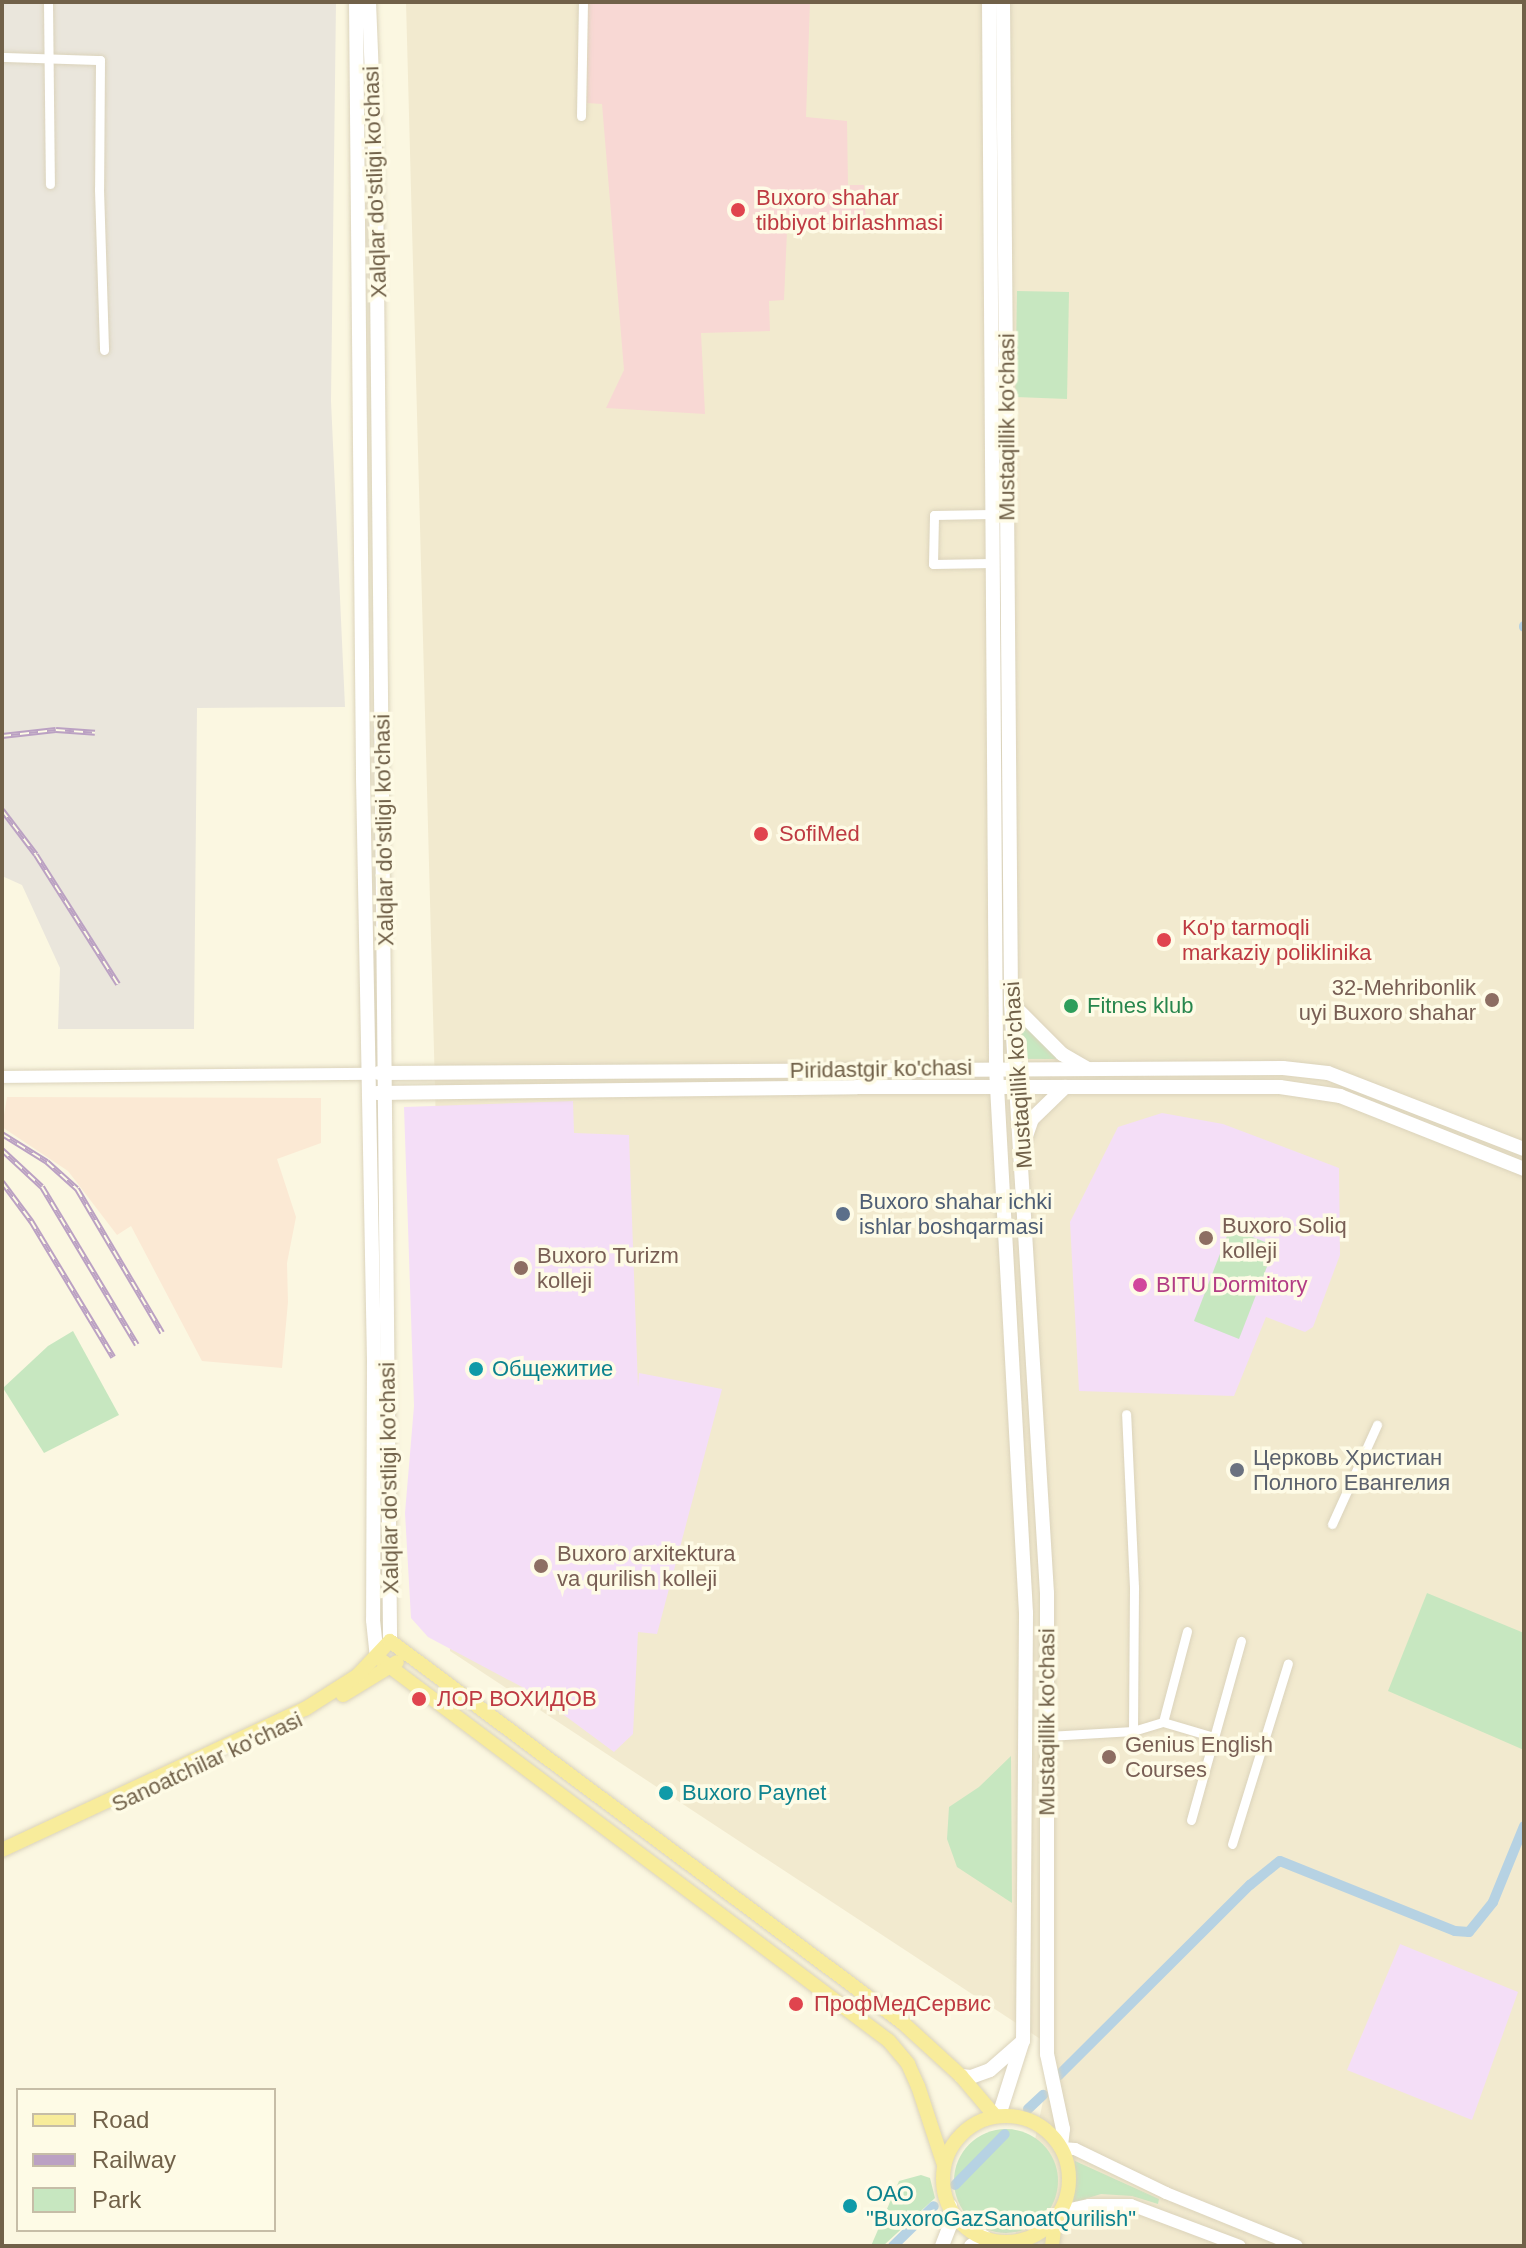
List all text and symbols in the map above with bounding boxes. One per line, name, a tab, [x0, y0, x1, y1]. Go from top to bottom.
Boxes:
street label: Xalqlar do'stligi ko'chasi	[358, 66, 392, 298]
place label: Buxoro shahar tibbiyot birlashmasi	[756, 184, 943, 236]
marker: Buxoro shahar tibbiyot birlashmasi	[727, 199, 749, 221]
street label: Mustaqillik ko'chasi	[994, 333, 1020, 521]
street label: Xalqlar do'stligi ko'chasi	[369, 714, 399, 946]
place label: SofiMed	[779, 821, 860, 847]
marker: SofiMed	[750, 823, 772, 845]
place label: Ko'p tarmoqli markaziy poliklinika	[1182, 914, 1372, 966]
marker: Ko'p tarmoqli markaziy poliklinika	[1153, 929, 1175, 951]
place label: 32-Mehribonlik uyi Buxoro shahar	[1299, 974, 1476, 1026]
street label: Mustaqillik ko'chasi	[998, 981, 1038, 1169]
marker: 32-Mehribonlik uyi Buxoro shahar	[1483, 991, 1501, 1009]
place label: Fitnes klub	[1087, 993, 1193, 1019]
marker: Fitnes klub	[1062, 997, 1080, 1015]
street label: Piridastgir ko'chasi	[789, 1054, 973, 1084]
place label: Buxoro shahar ichki ishlar boshqarmasi	[859, 1188, 1052, 1240]
marker: Buxoro shahar ichki ishlar boshqarmasi	[834, 1205, 852, 1223]
place label: Buxoro Soliq kolleji	[1222, 1212, 1347, 1264]
marker: Buxoro Soliq kolleji	[1197, 1229, 1215, 1247]
place label: Buxoro Turizm kolleji	[537, 1242, 679, 1294]
marker: Buxoro Turizm kolleji	[512, 1259, 530, 1277]
place label: BITU Dormitory	[1156, 1272, 1308, 1298]
marker: BITU Dormitory	[1131, 1276, 1149, 1294]
place label: Общежитие	[492, 1356, 613, 1382]
marker: Общежитие	[467, 1360, 485, 1378]
street label: Xalqlar do'stligi ko'chasi	[374, 1362, 404, 1594]
place label: Церковь Христиан Полного Евангелия	[1253, 1444, 1450, 1496]
marker: Церковь Христиан Полного Евангелия	[1228, 1461, 1246, 1479]
place label: Buxoro arxitektura va qurilish kolleji	[557, 1540, 736, 1592]
marker: Buxoro arxitektura va qurilish kolleji	[532, 1557, 550, 1575]
street label: Mustaqillik ko'chasi	[1034, 1628, 1060, 1816]
place label: ЛОР ВОХИДОВ	[437, 1686, 597, 1712]
marker: ЛОР ВОХИДОВ	[408, 1688, 430, 1710]
street label: Sanoatchilar ko'chasi	[108, 1706, 306, 1818]
place label: Genius English Courses	[1125, 1731, 1273, 1782]
marker: Genius English Courses	[1100, 1748, 1118, 1766]
place label: Buxoro Paynet	[682, 1780, 826, 1806]
marker: Buxoro Paynet	[657, 1784, 675, 1802]
place label: ПрофМедСервис	[814, 1991, 991, 2017]
marker: ПрофМедСервис	[785, 1993, 807, 2015]
legend	[16, 2088, 276, 2232]
text: Road	[92, 2106, 149, 2133]
text: Railway	[92, 2146, 176, 2173]
place label: ОАО "BuxoroGazSanoatQurilish"	[866, 2180, 1136, 2232]
text: Park	[92, 2186, 141, 2213]
marker: ОАО "BuxoroGazSanoatQurilish"	[841, 2197, 859, 2215]

